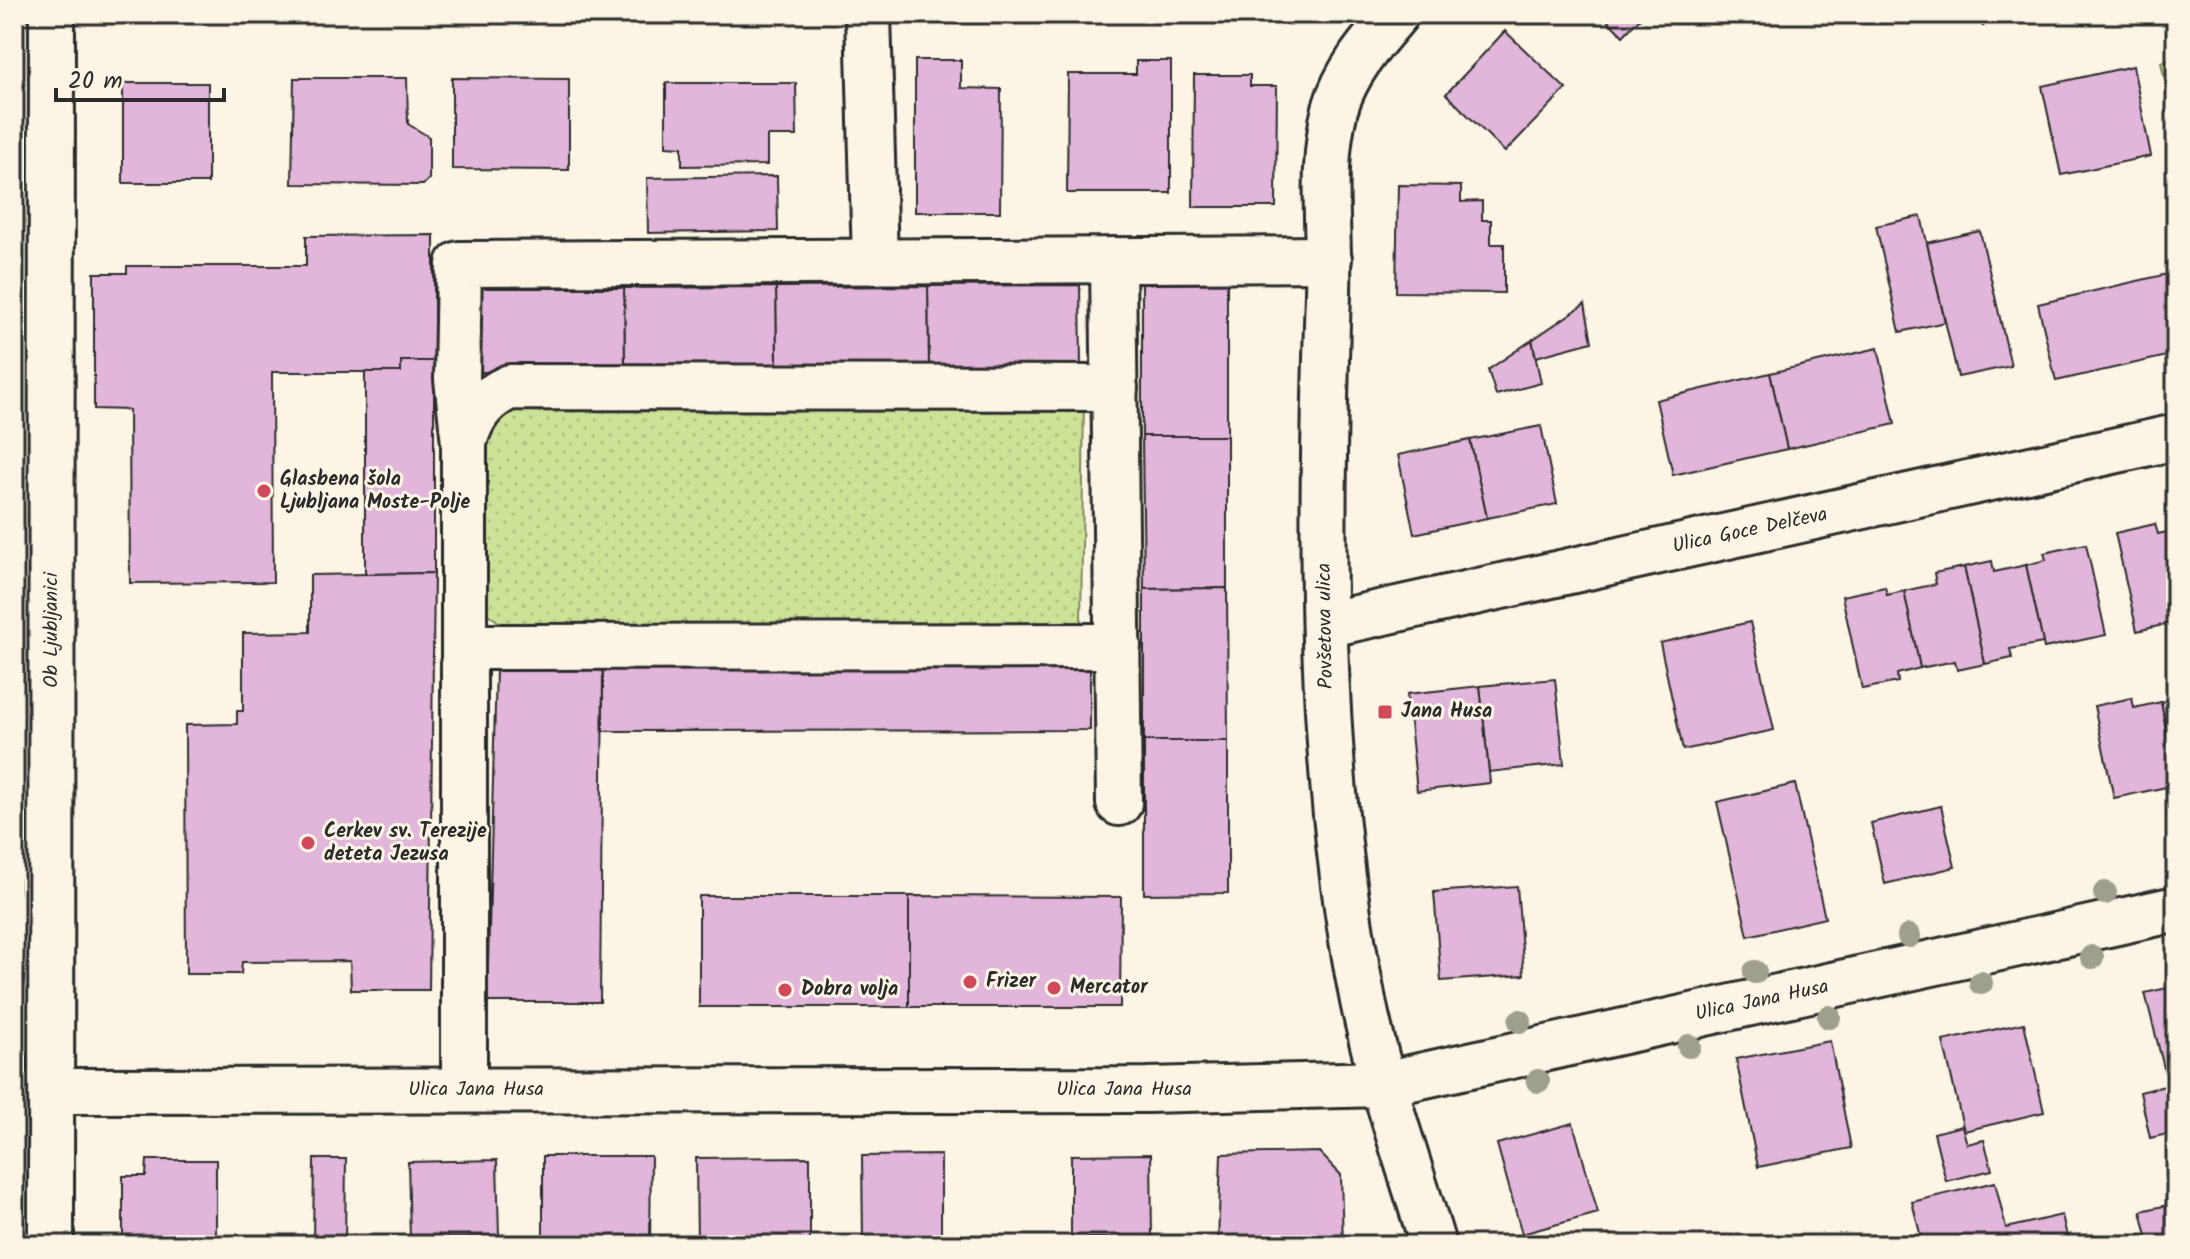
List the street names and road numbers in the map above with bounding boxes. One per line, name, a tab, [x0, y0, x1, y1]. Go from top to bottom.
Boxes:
street label: Ulica Goce Delčeva	[1670, 499, 1830, 563]
street label: Povšetova ulica	[1309, 563, 1343, 689]
street label: Ob Ljubljanici	[36, 571, 68, 688]
street label: Ulica Jana Husa	[1692, 971, 1832, 1031]
street label: Ulica Jana Husa	[408, 1074, 544, 1106]
street label: Ulica Jana Husa	[1056, 1074, 1192, 1106]

